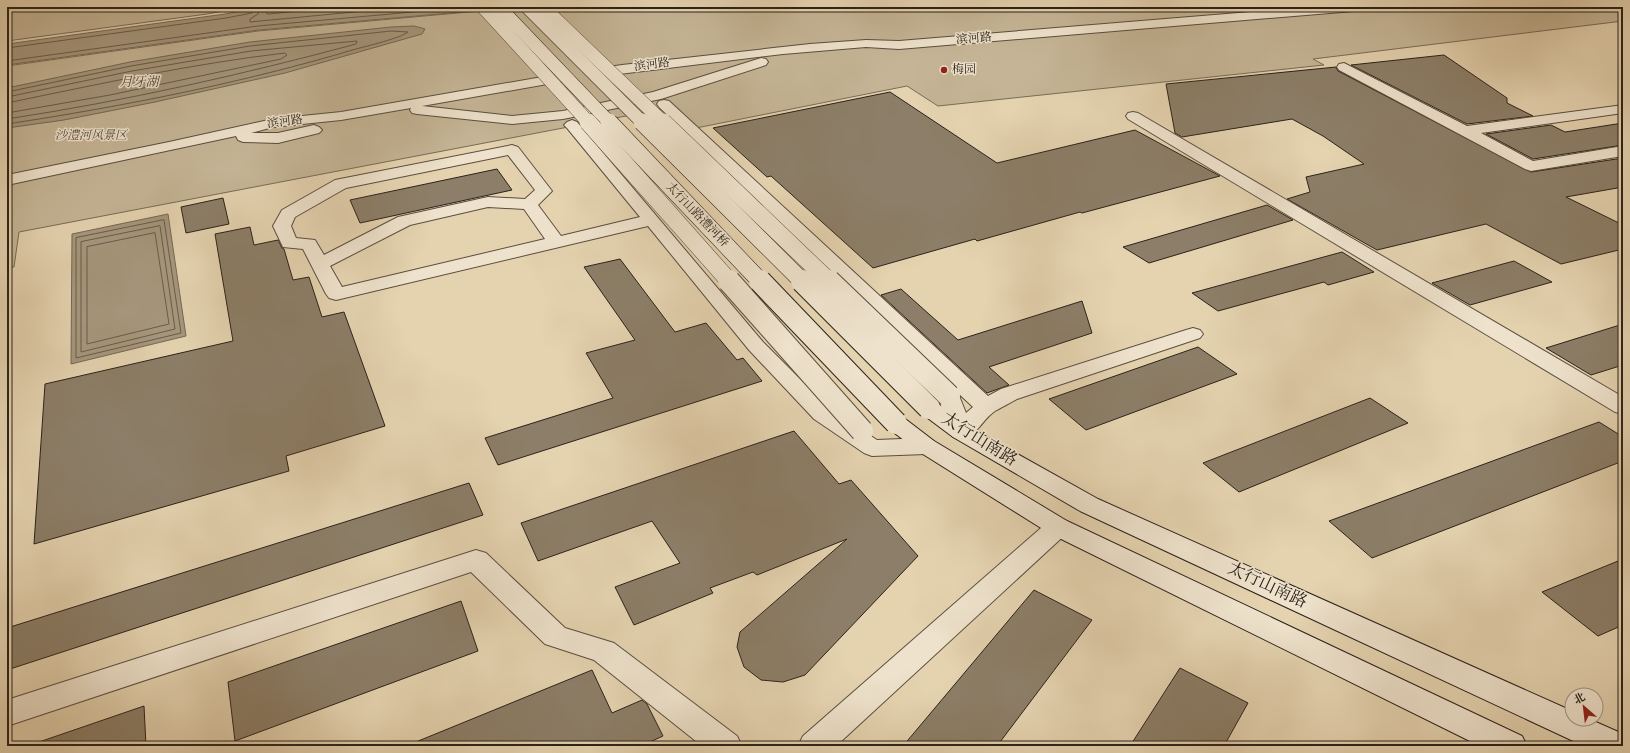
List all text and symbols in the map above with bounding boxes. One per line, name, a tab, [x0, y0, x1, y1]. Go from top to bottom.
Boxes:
street label: 滨河路	[955, 28, 993, 50]
street label: 滨河路	[633, 54, 671, 76]
place label: 梅园	[952, 61, 976, 79]
marker: 梅园	[939, 65, 949, 75]
water label: 月牙湖	[119, 74, 160, 92]
street label: 滨河路	[266, 111, 304, 133]
park label: 沙澧河风景区	[55, 127, 129, 145]
street label: 太行山路澧河桥	[661, 179, 733, 251]
street label: 太行山南路	[937, 407, 1021, 473]
street label: 太行山南路	[1223, 557, 1311, 615]
north arrow	[1564, 687, 1604, 727]
text: 北	[1571, 689, 1588, 709]

